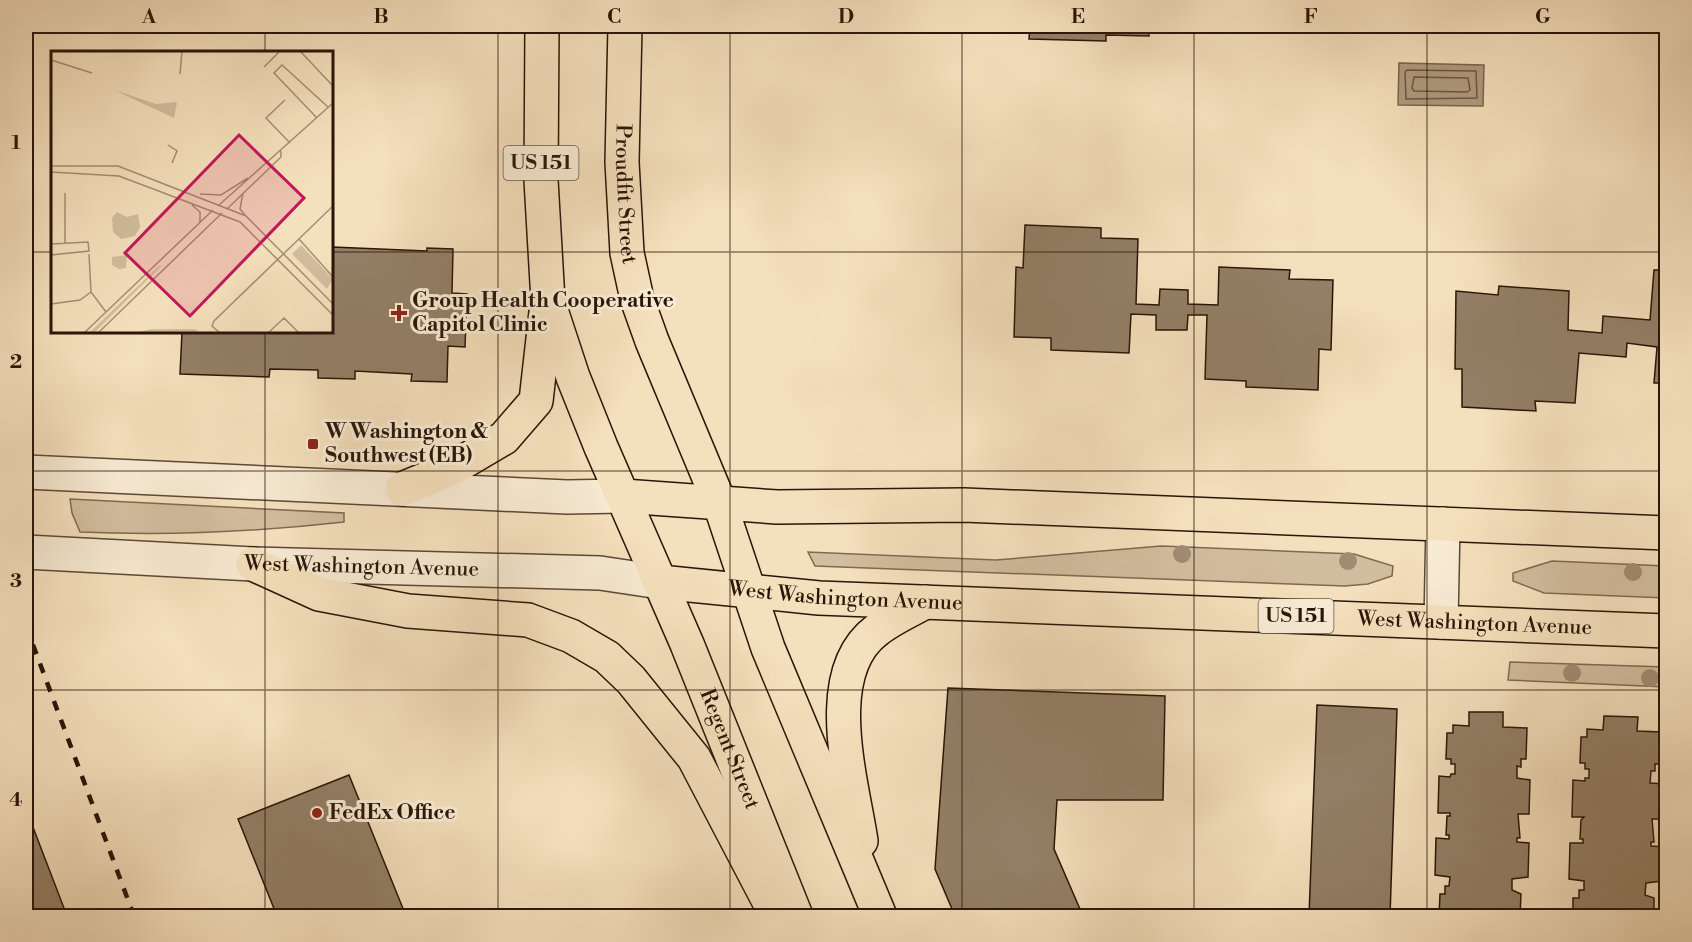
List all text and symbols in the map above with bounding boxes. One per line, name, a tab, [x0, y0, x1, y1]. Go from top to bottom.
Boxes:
text: A	[141, 5, 157, 30]
text: B	[373, 5, 389, 30]
text: C	[607, 5, 621, 30]
text: D	[838, 5, 854, 30]
text: E	[1071, 5, 1085, 30]
text: F	[1304, 5, 1318, 30]
text: G	[1535, 5, 1551, 30]
inset map	[51, 51, 333, 333]
street label: Proudfit Street	[609, 123, 642, 267]
text: 1	[11, 131, 21, 156]
road number: US 151	[504, 146, 578, 180]
place label: Group Health Cooperative Capitol Clinic	[412, 288, 674, 338]
marker: Group Health Cooperative Capitol Clinic	[390, 304, 408, 322]
text: 2	[10, 350, 22, 375]
place label: W Washington & Southwest (EB)	[324, 419, 489, 469]
marker: W Washington & Southwest (EB)	[306, 437, 320, 451]
street label: West Washington Avenue	[243, 551, 479, 583]
text: 3	[10, 569, 22, 594]
street label: West Washington Avenue	[726, 576, 963, 617]
road number: US 151	[1258, 599, 1334, 633]
street label: West Washington Avenue	[1356, 606, 1593, 641]
street label: Regent Street	[693, 685, 765, 814]
text: 4	[9, 788, 23, 813]
place label: FedEx Office	[329, 800, 456, 826]
marker: FedEx Office	[310, 806, 324, 820]

